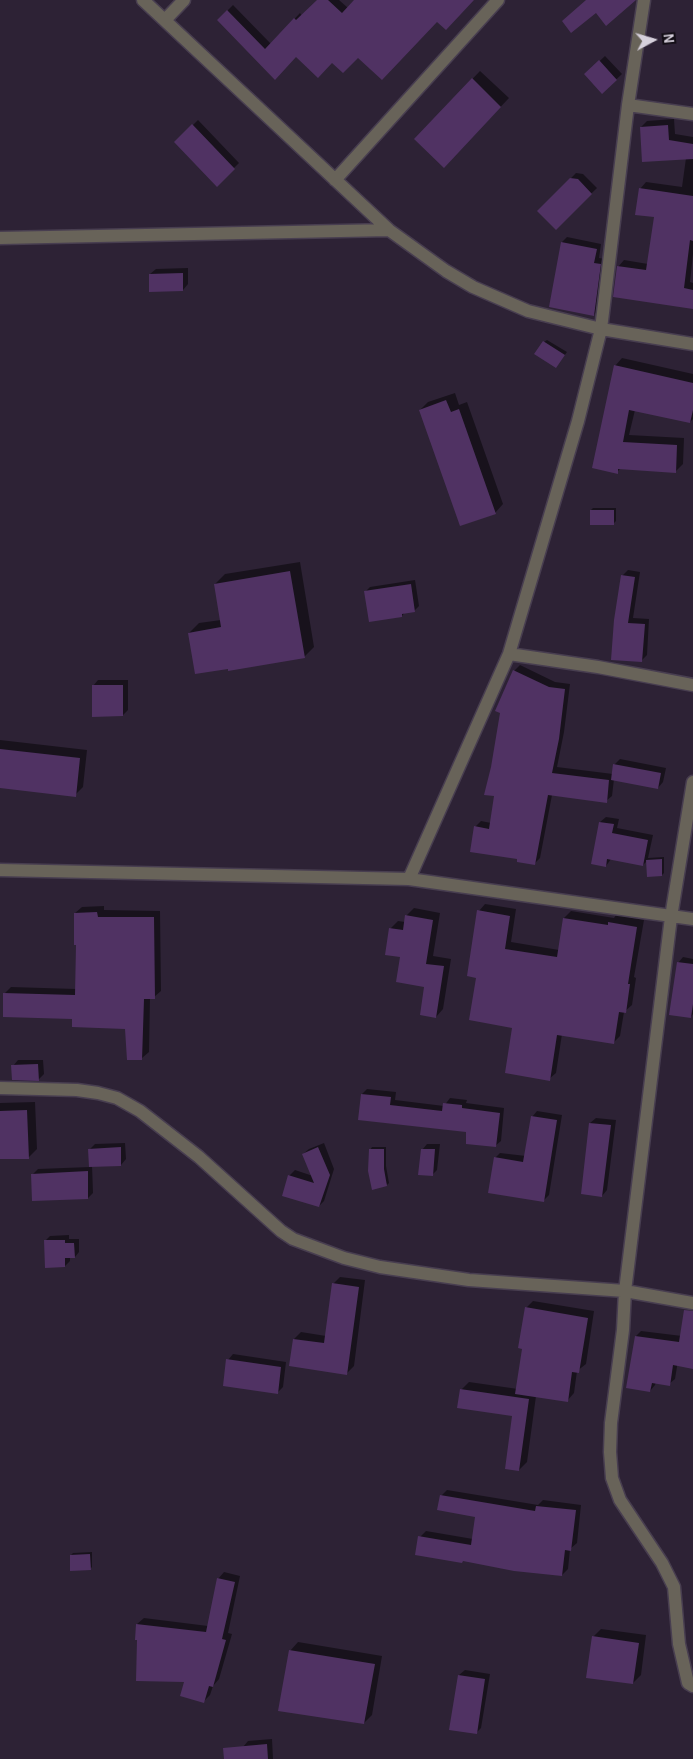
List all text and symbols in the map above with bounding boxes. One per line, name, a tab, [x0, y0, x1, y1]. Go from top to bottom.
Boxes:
north arrow	[628, 15, 678, 65]
text: N	[660, 33, 675, 44]

